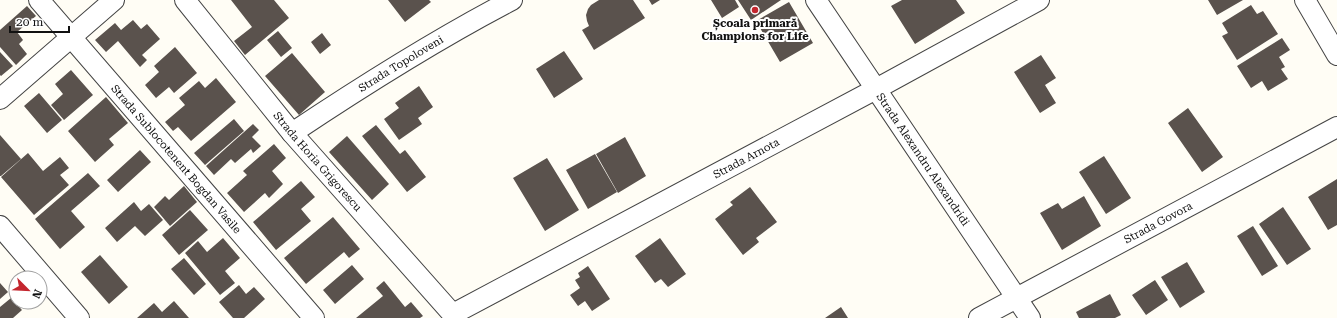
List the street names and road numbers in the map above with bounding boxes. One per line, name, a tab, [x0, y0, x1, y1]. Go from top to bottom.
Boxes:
street label: Strada Topoloveni	[356, 33, 446, 94]
street label: Strada Sublocotenent Bogdan Vasile	[109, 82, 244, 236]
street label: Strada Alexandru Alexandridi	[874, 90, 973, 229]
street label: Strada Horia Grigorescu	[271, 109, 365, 214]
street label: Strada Arnota	[711, 135, 781, 181]
street label: Strada Govora	[1122, 199, 1195, 246]

